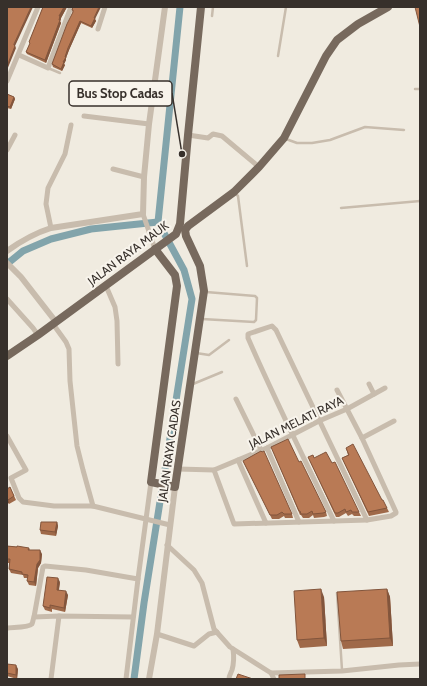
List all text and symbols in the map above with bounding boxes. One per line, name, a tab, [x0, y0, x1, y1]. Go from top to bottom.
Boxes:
callout: Bus Stop Cadas	[69, 81, 172, 106]
text: Bus Stop Cadas	[76, 85, 164, 101]
street label: JALAN RAYA MAUK	[84, 218, 172, 289]
street label: JALAN MELATI RAYA	[245, 392, 346, 452]
street label: JALAN RAYA CADAS	[154, 399, 184, 504]

